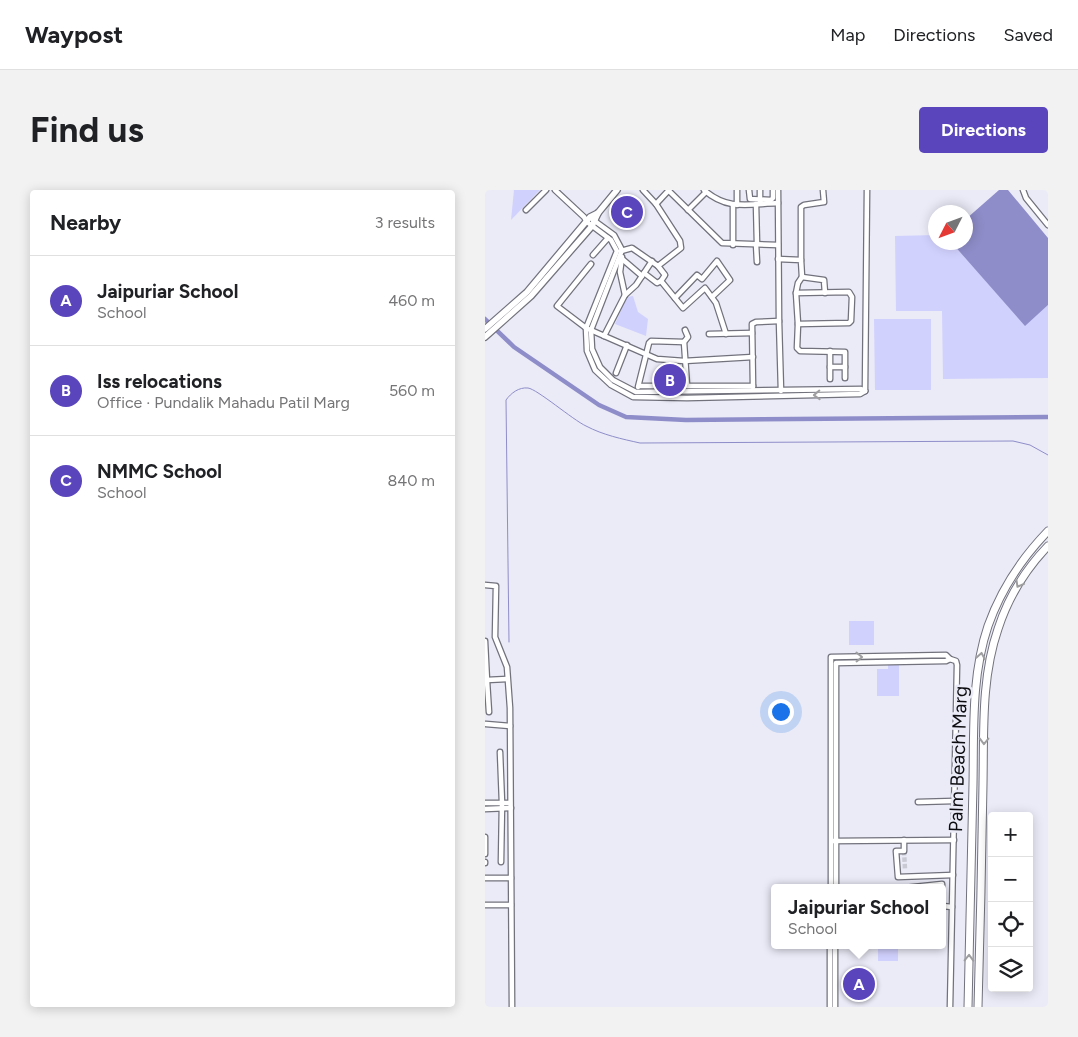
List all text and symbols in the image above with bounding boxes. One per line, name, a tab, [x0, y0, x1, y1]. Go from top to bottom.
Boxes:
text: Waypost	[25, 20, 123, 49]
text: Map	[830, 24, 865, 46]
text: Directions	[893, 24, 975, 46]
text: Saved	[1003, 24, 1053, 46]
button: Directions	[919, 107, 1048, 153]
text: Find us	[30, 109, 144, 151]
pin: C	[611, 193, 643, 231]
north arrow	[928, 205, 973, 250]
text: Nearby	[50, 210, 121, 235]
text: 3 results	[375, 213, 435, 232]
text: Jaipuriar School	[97, 280, 238, 303]
text: A	[60, 291, 72, 310]
text: 460 m	[388, 291, 435, 310]
text: School	[97, 303, 147, 322]
pin: B	[654, 361, 686, 399]
text: Iss relocations	[97, 370, 222, 393]
text: B	[61, 381, 71, 400]
text: 560 m	[389, 381, 435, 400]
one-way arrow	[813, 390, 820, 400]
text: Office · Pundalik Mahadu Patil Marg	[97, 393, 350, 412]
text: NMMC School	[97, 460, 222, 483]
text: C	[60, 471, 72, 490]
text: 840 m	[387, 471, 435, 490]
text: School	[97, 483, 147, 502]
one-way arrow	[1015, 579, 1025, 588]
one-way arrow	[856, 652, 864, 662]
one-way arrow	[975, 652, 985, 661]
street label: Palm Beach Marg	[944, 686, 972, 832]
your location	[768, 699, 794, 725]
one-way arrow	[979, 738, 989, 745]
map controls	[988, 812, 1033, 992]
button: +	[988, 812, 1033, 857]
button: −	[988, 857, 1033, 902]
popup	[771, 884, 946, 949]
text: Jaipuriar School	[788, 896, 929, 919]
button: locate	[988, 902, 1033, 947]
text: School	[788, 919, 837, 938]
button: layers	[988, 947, 1033, 992]
one-way arrow	[964, 954, 974, 962]
pin: A	[843, 965, 875, 1003]

